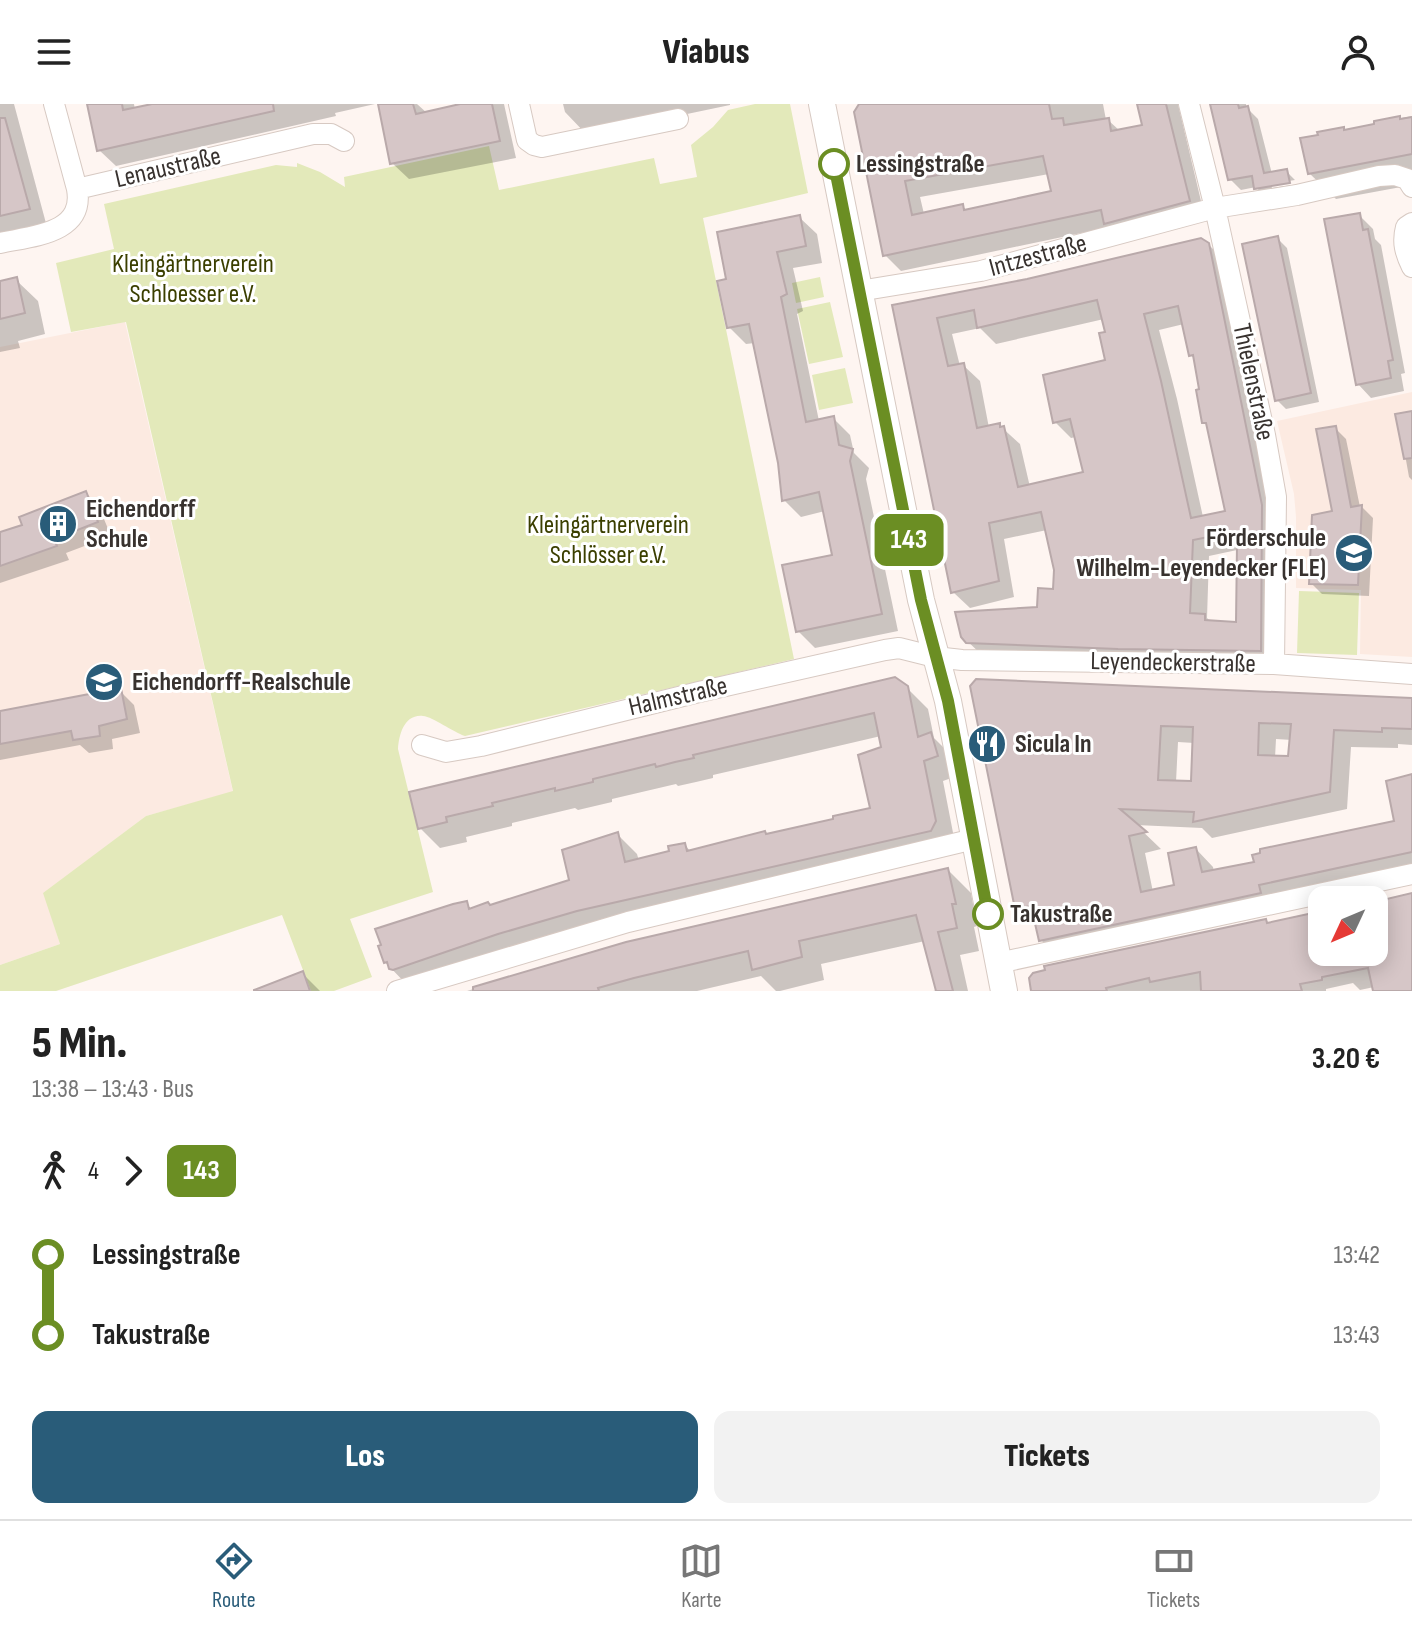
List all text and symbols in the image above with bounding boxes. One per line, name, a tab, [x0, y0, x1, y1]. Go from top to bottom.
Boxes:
icon: menu	[32, 30, 76, 74]
icon: person	[1336, 30, 1380, 74]
text: Viabus	[662, 31, 750, 74]
street label: Lenaustraße	[112, 141, 224, 195]
marker: Lessingstraße	[819, 149, 849, 179]
place label: Lessingstraße	[856, 149, 985, 180]
street label: Intzestraße	[986, 228, 1090, 284]
park label: Kleingärtnerverein Schloesser e.V.	[112, 249, 274, 310]
street label: Thielenstraße	[1225, 321, 1281, 443]
place label: Eichendorff Schule	[86, 494, 196, 555]
building icon: Eichendorff Schule	[37, 503, 79, 545]
park label: Kleingärtnerverein Schlösser e.V.	[527, 510, 689, 571]
line badge: 143	[863, 514, 955, 566]
text: 143	[891, 523, 927, 556]
place label: Förderschule Wilhelm-Leyendecker (FLE)	[1076, 523, 1326, 584]
school or university icon: Förderschule Wilhelm-Leyendecker (FLE)	[1333, 532, 1375, 574]
street label: Leyendeckerstraße	[1090, 646, 1256, 680]
school or university icon: Eichendorff-Realschule	[83, 661, 125, 703]
place label: Eichendorff-Realschule	[132, 667, 351, 698]
street label: Halmstraße	[626, 671, 730, 723]
restaurant icon: Sicula In	[966, 723, 1008, 765]
place label: Sicula In	[1015, 729, 1092, 760]
north arrow	[1308, 886, 1388, 966]
map controls	[1308, 886, 1388, 966]
marker: Takustraße	[973, 899, 1003, 929]
place label: Takustraße	[1010, 899, 1113, 930]
text: 5 Min.	[32, 1017, 127, 1070]
text: 3.20 €	[1312, 1041, 1380, 1077]
text: 13:38 – 13:43 · Bus	[32, 1074, 194, 1105]
icon: walk	[32, 1149, 76, 1193]
icon: forward	[111, 1149, 155, 1193]
text: 143	[183, 1154, 220, 1187]
text: 4	[88, 1156, 99, 1187]
text: Lessingstraße	[92, 1237, 240, 1273]
text: 13:42	[1333, 1240, 1380, 1271]
text: Takustraße	[92, 1317, 210, 1353]
text: 13:43	[1333, 1320, 1380, 1351]
button: Los	[32, 1411, 698, 1503]
button: Tickets	[714, 1411, 1380, 1503]
tab: Route	[212, 1539, 256, 1614]
tab: Karte	[679, 1539, 723, 1614]
tab: Tickets	[1147, 1539, 1200, 1614]

